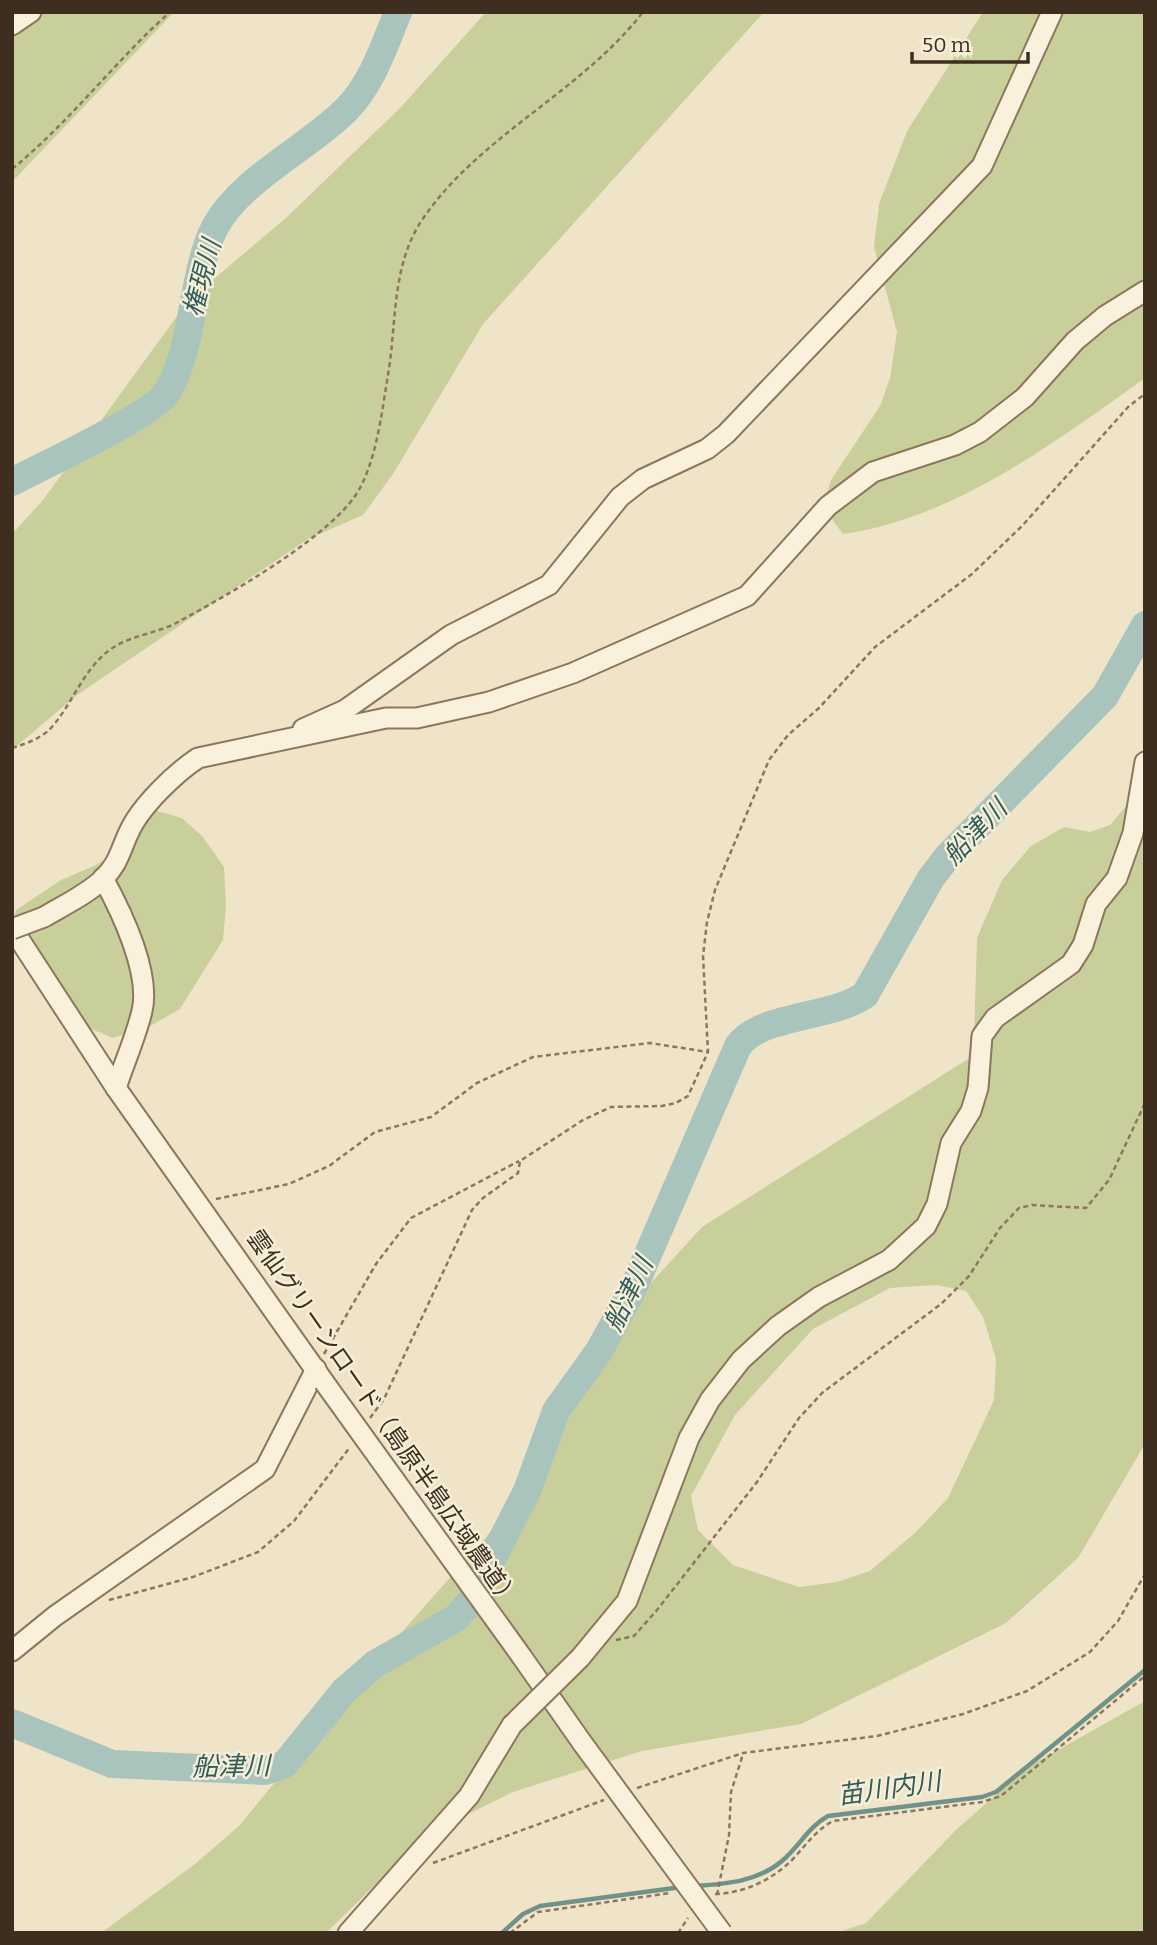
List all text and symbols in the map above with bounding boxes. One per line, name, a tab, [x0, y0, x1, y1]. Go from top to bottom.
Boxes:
scale bar	[912, 21, 1028, 65]
text: 50 m	[922, 32, 971, 58]
water label: 権現川	[177, 234, 228, 320]
water label: 船津川	[937, 791, 1016, 871]
street label: 雲仙グリーンロード（島原半島広域農道）	[241, 1225, 525, 1613]
water label: 船津川	[597, 1250, 661, 1336]
water label: 船津川	[192, 1750, 273, 1783]
water label: 苗川内川	[835, 1765, 946, 1811]

